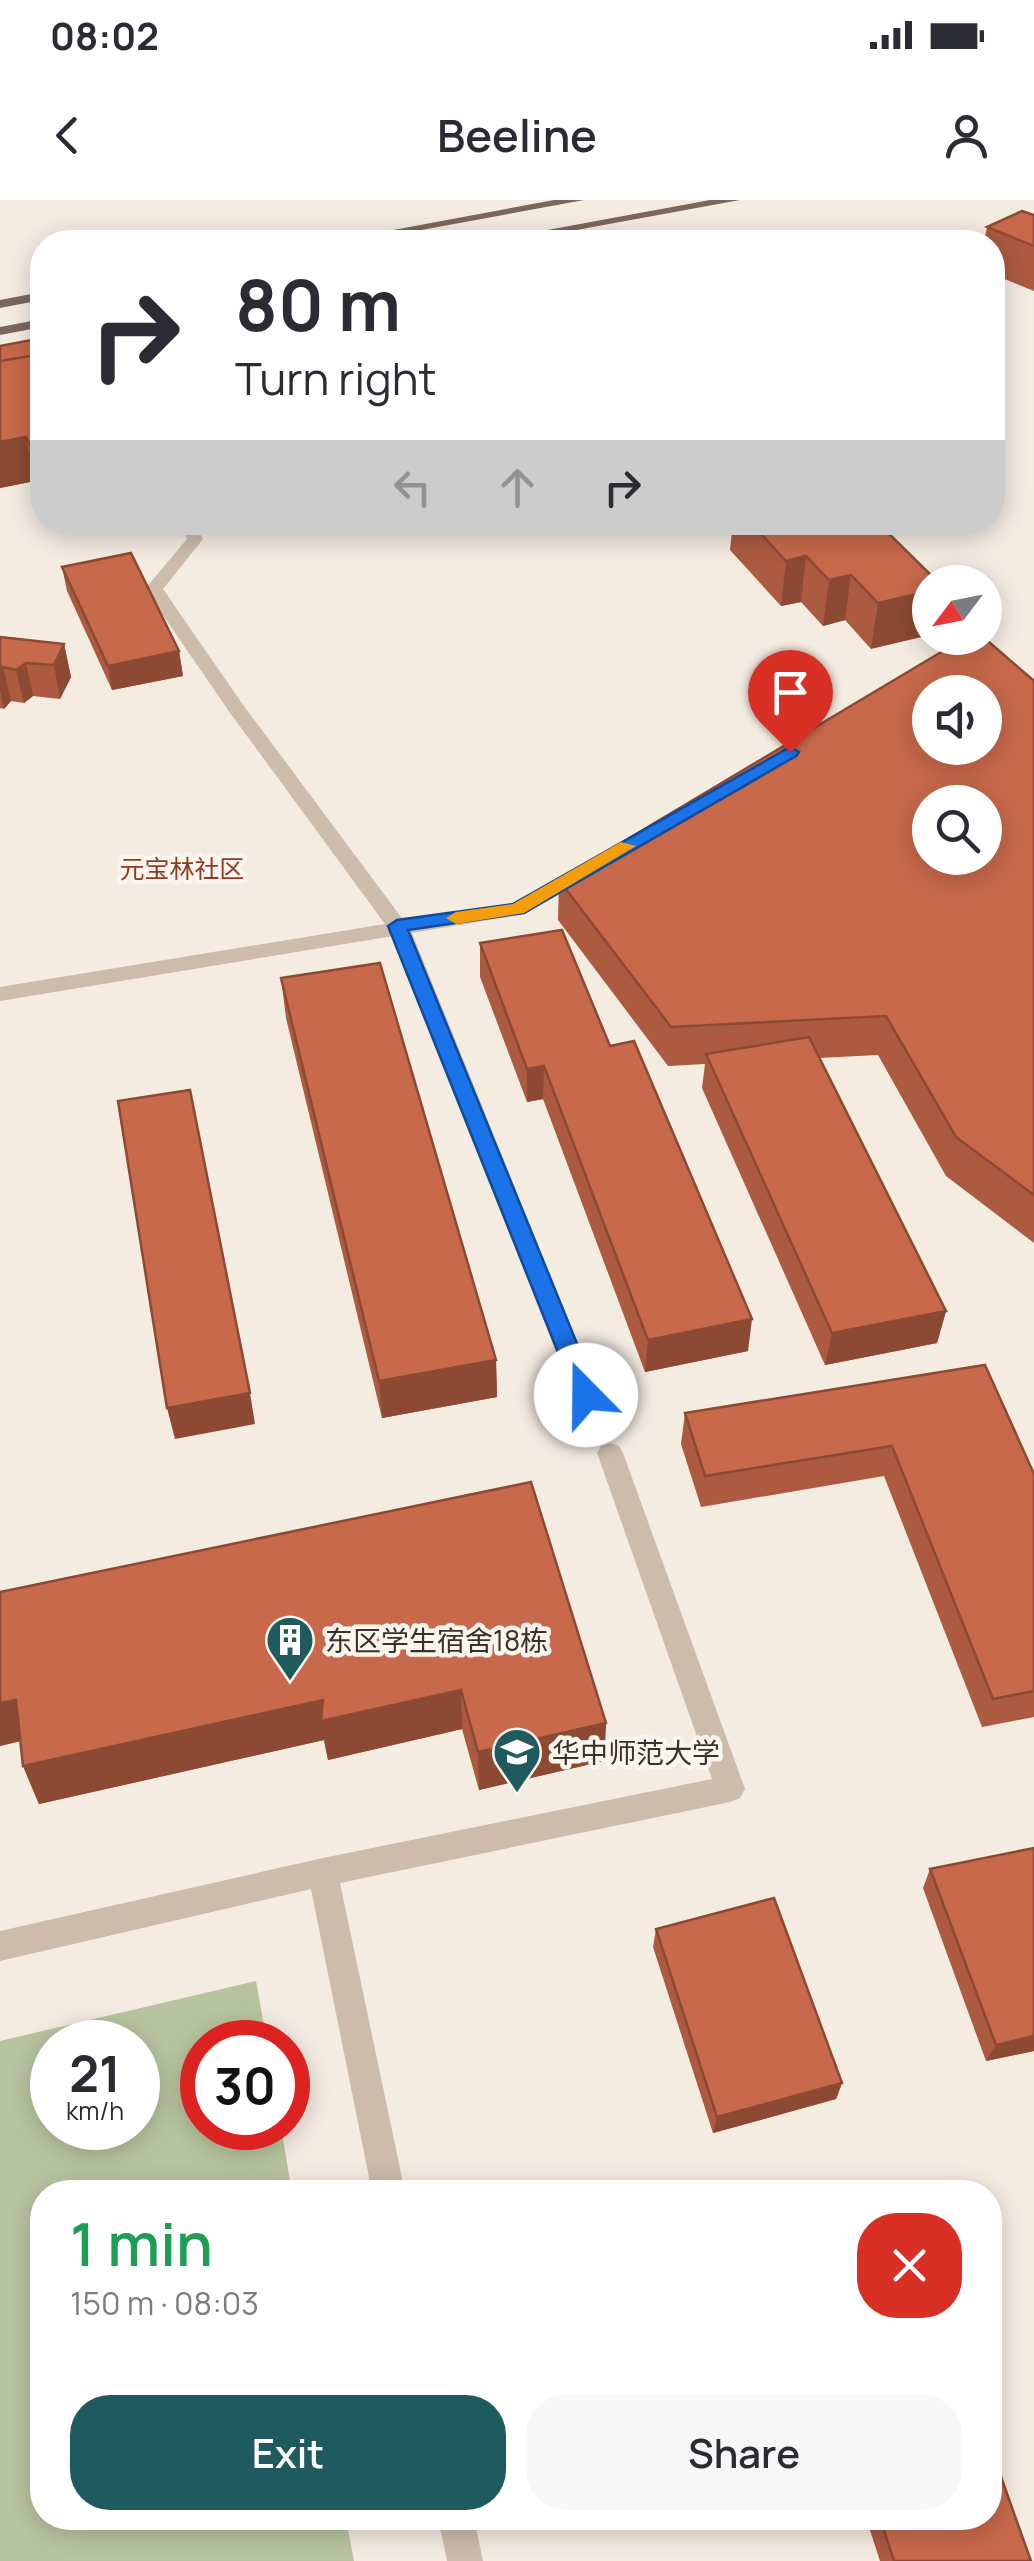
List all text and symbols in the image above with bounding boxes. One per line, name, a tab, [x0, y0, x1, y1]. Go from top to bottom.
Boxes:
text: 08:02	[50, 9, 159, 61]
text: Beeline	[437, 104, 597, 166]
icon: back	[40, 108, 95, 163]
icon: person	[939, 108, 994, 163]
text: 80 m	[235, 256, 401, 352]
icon: right	[70, 270, 200, 400]
text: Turn right	[235, 347, 436, 409]
icon: left	[385, 460, 440, 515]
icon: ahead	[490, 460, 545, 515]
icon: right	[595, 460, 650, 515]
north arrow	[912, 565, 1002, 655]
map controls	[912, 565, 1002, 875]
pin	[748, 650, 833, 753]
icon: arrive	[763, 665, 818, 720]
button: sound	[912, 675, 1002, 765]
button: search	[912, 785, 1002, 875]
district label: 元宝林社区	[119, 851, 245, 886]
position arrow	[534, 1343, 638, 1447]
building icon: 东区学生宿舍18栋	[264, 1614, 316, 1682]
place label: 东区学生宿舍18栋	[325, 1621, 548, 1659]
school or university icon: 华中师范大学	[491, 1726, 543, 1794]
place label: 华中师范大学	[552, 1733, 720, 1771]
speed limit sign: 30	[180, 2020, 310, 2150]
text: 21	[69, 2039, 121, 2107]
text: km/h	[66, 2093, 124, 2128]
text: 1 min	[70, 2202, 213, 2284]
button: close	[857, 2213, 962, 2318]
text: 150 m · 08:03	[70, 2281, 259, 2325]
button: Exit	[70, 2395, 506, 2510]
button: Share	[526, 2395, 962, 2510]

